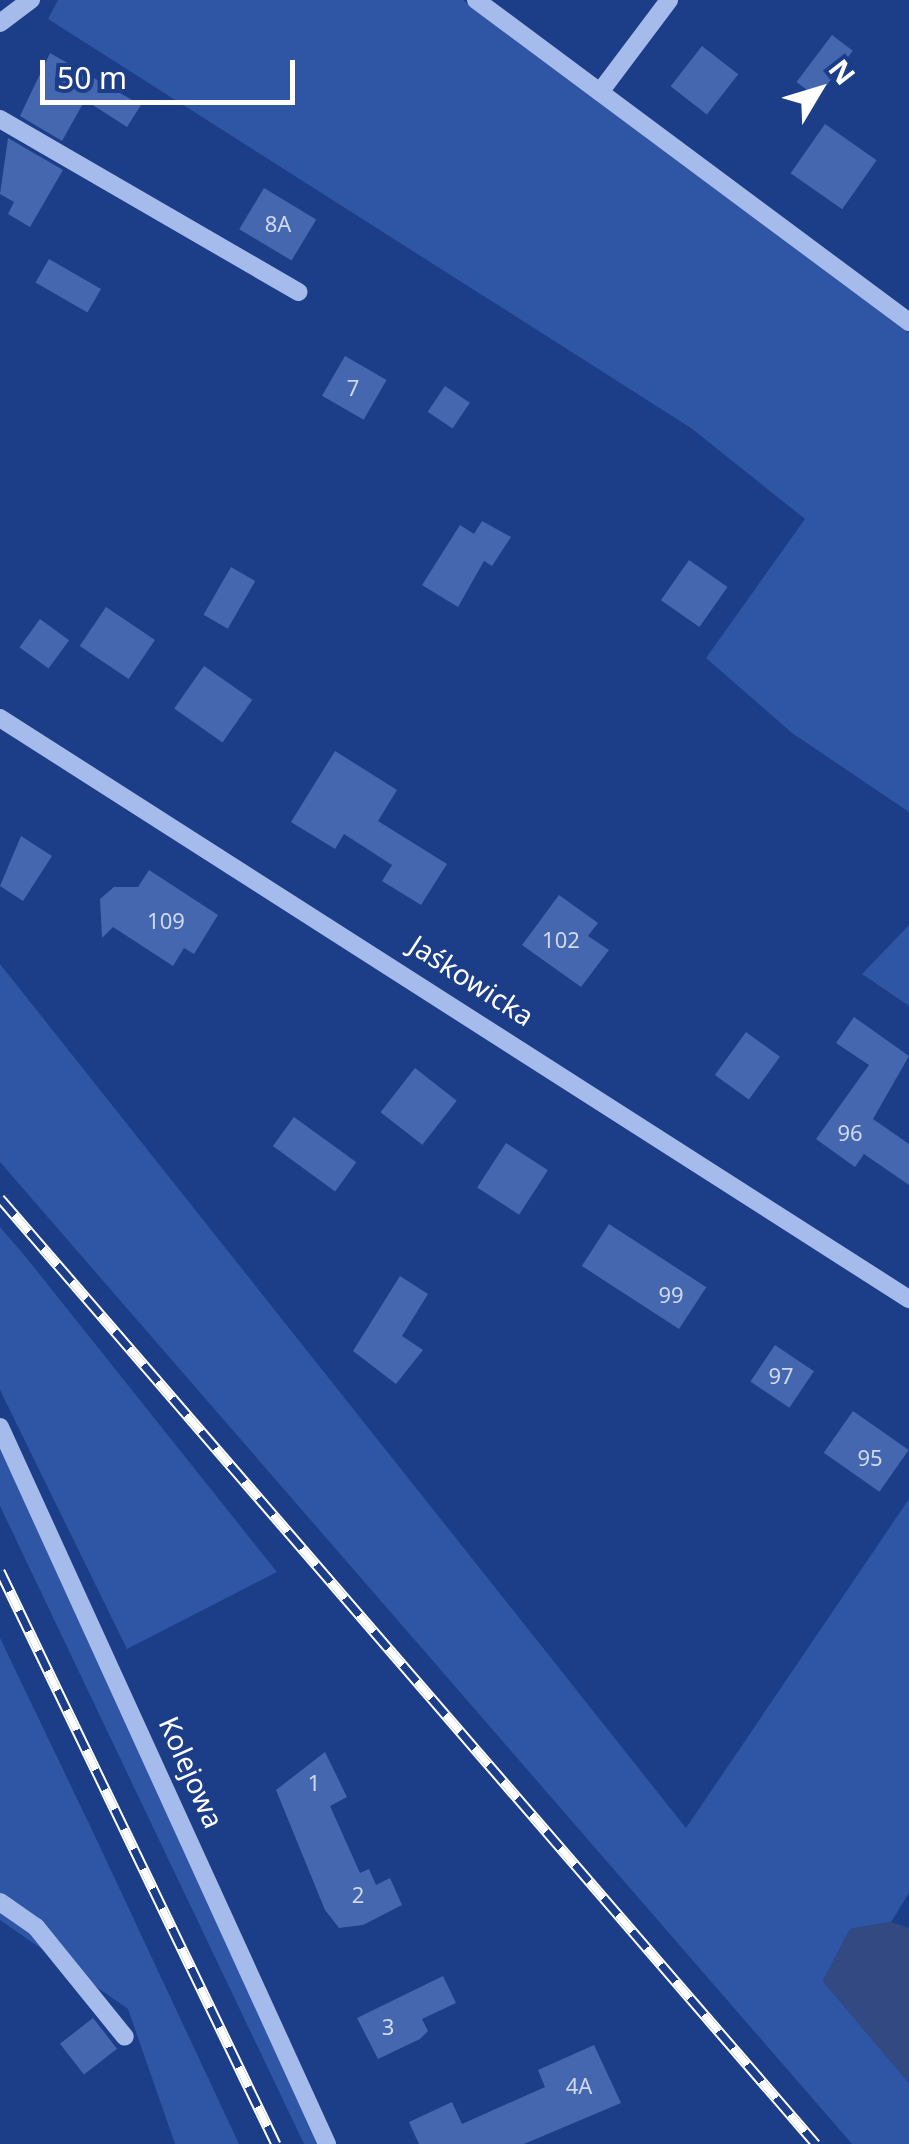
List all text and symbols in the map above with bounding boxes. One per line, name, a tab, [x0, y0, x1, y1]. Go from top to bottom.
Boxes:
scale bar	[45, 40, 300, 102]
north arrow	[769, 40, 869, 140]
text: N	[821, 51, 865, 92]
text: 50 m	[57, 57, 127, 98]
house number: 8A	[265, 211, 291, 237]
house number: 7	[347, 375, 359, 401]
house number: 109	[147, 908, 185, 934]
street label: Jaśkowicka	[404, 927, 540, 1033]
house number: 102	[542, 927, 580, 953]
house number: 96	[837, 1120, 863, 1146]
house number: 99	[658, 1282, 684, 1308]
house number: 97	[768, 1363, 794, 1389]
house number: 95	[857, 1445, 883, 1471]
street label: Kolejowa	[153, 1711, 231, 1833]
house number: 1	[308, 1770, 320, 1796]
house number: 2	[352, 1882, 364, 1908]
house number: 3	[382, 2014, 394, 2040]
house number: 4A	[566, 2073, 592, 2099]

